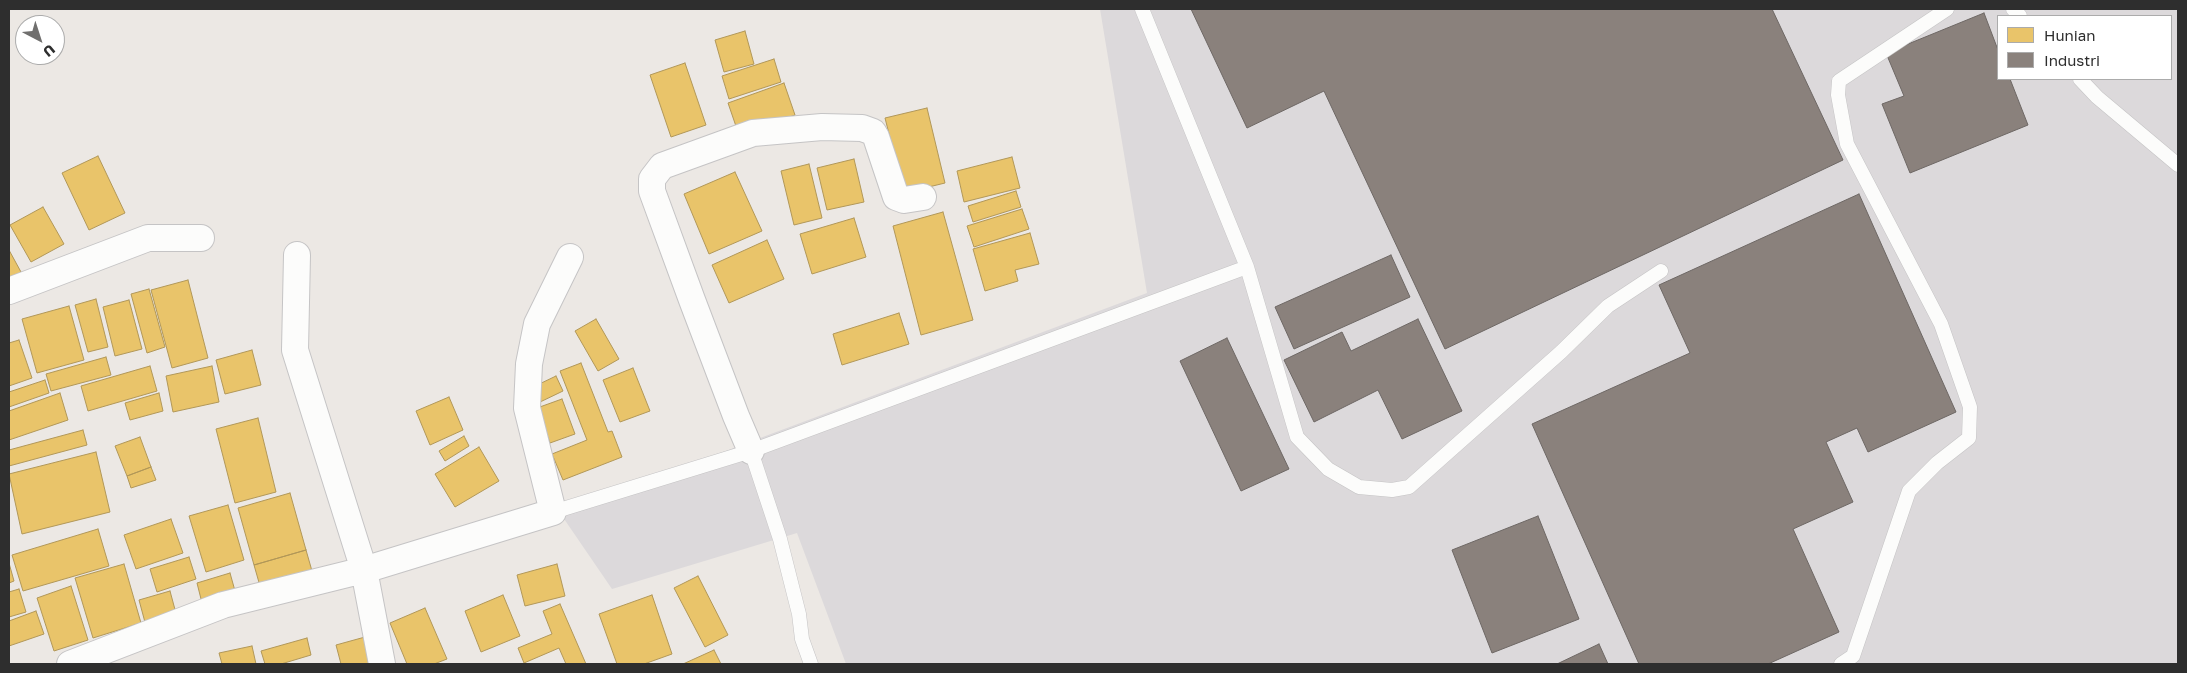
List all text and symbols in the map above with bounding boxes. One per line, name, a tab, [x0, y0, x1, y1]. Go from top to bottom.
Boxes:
north arrow	[15, 15, 65, 65]
legend	[1997, 15, 2172, 80]
text: Hunian	[2044, 26, 2095, 44]
text: U	[40, 41, 59, 61]
text: Industri	[2044, 51, 2100, 69]

